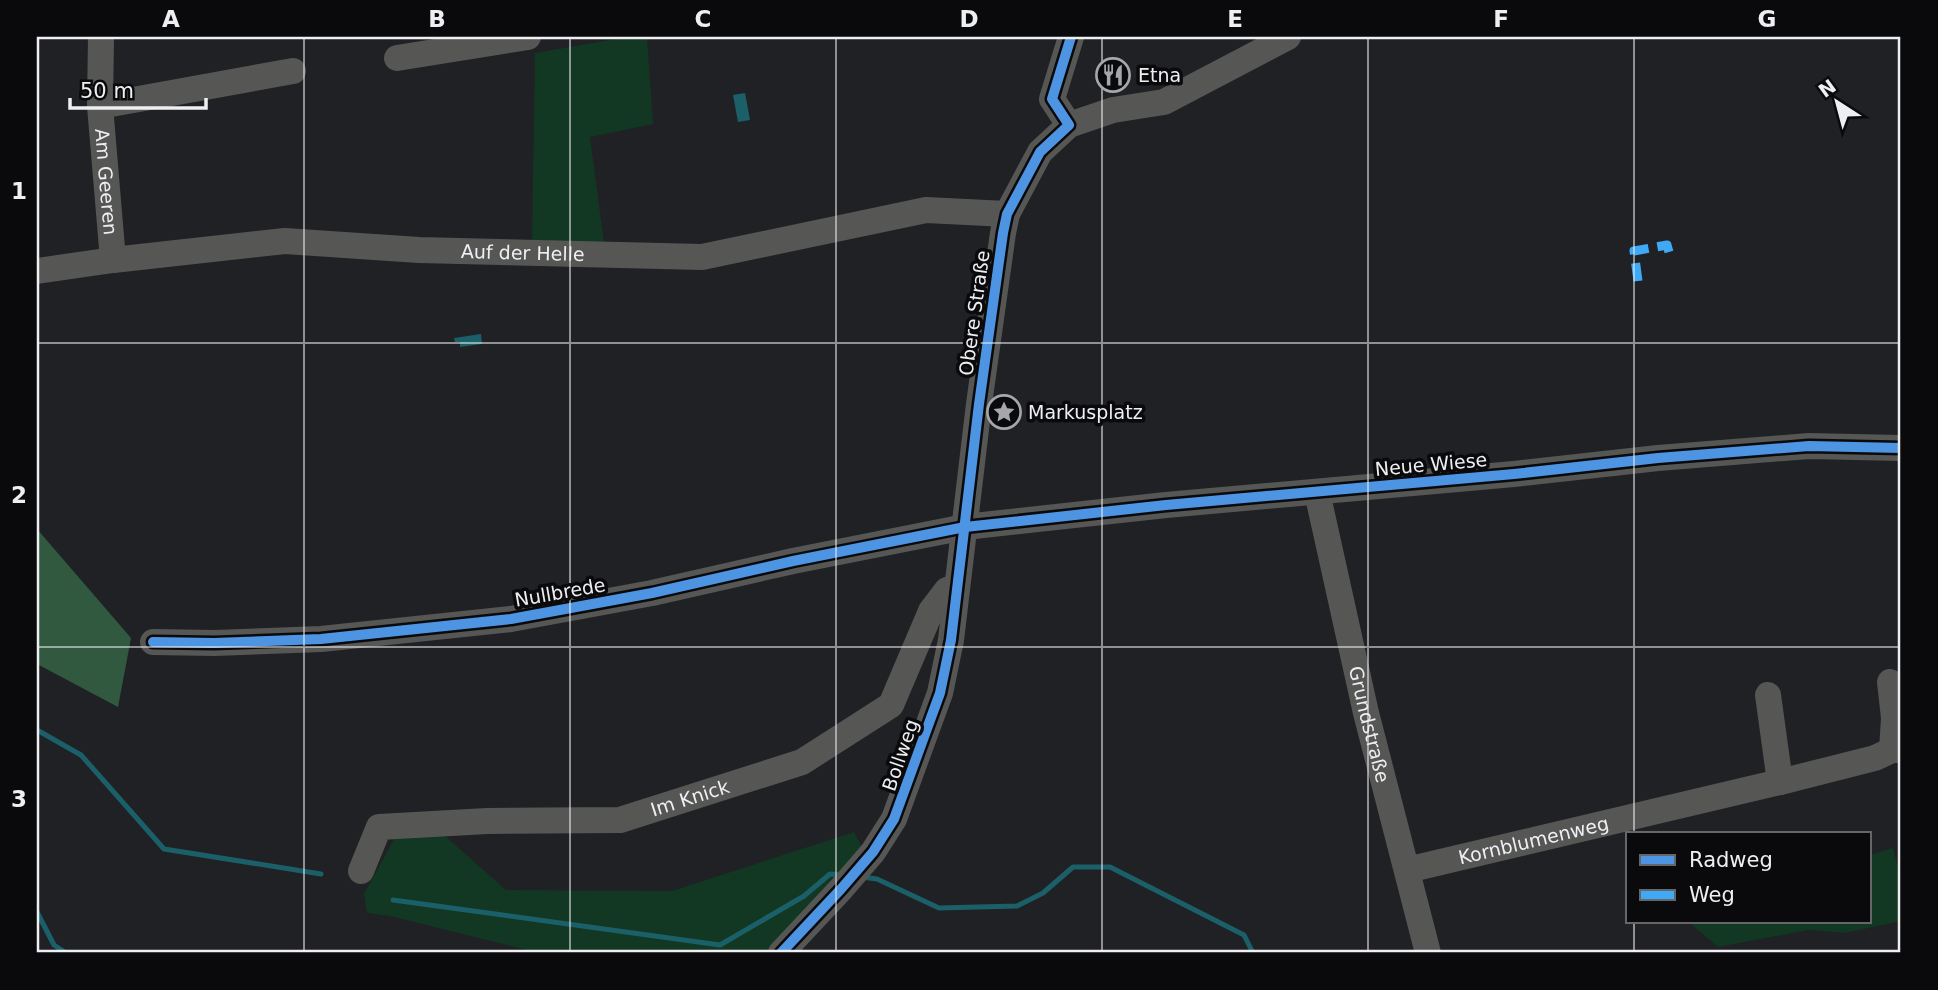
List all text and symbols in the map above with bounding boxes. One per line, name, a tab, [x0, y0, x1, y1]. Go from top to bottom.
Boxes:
text: A	[162, 6, 180, 32]
text: B	[428, 6, 446, 32]
text: C	[695, 6, 711, 32]
text: D	[959, 6, 979, 32]
text: E	[1227, 6, 1243, 32]
text: F	[1493, 6, 1509, 32]
text: G	[1758, 6, 1776, 32]
restaurant icon: Etna	[1094, 56, 1132, 94]
place label: Etna	[1138, 64, 1181, 86]
scale bar	[70, 66, 206, 110]
north arrow	[1801, 66, 1871, 136]
text: N	[1814, 75, 1840, 102]
text: 50 m	[80, 79, 134, 103]
street label: Am Geeren	[91, 128, 122, 236]
text: 1	[11, 178, 27, 204]
street label: Auf der Helle	[461, 240, 585, 265]
street label: Obere Straße	[954, 249, 994, 377]
place icon: Markusplatz	[985, 393, 1023, 431]
place label: Markusplatz	[1028, 401, 1143, 423]
street label: Neue Wiese	[1374, 448, 1488, 480]
text: 2	[11, 482, 27, 508]
street label: Nullbrede	[513, 573, 607, 611]
street label: Grundstraße	[1345, 664, 1394, 785]
street label: Bollweg	[877, 716, 923, 794]
street label: Im Knick	[648, 775, 732, 821]
text: 3	[11, 786, 27, 812]
street label: Kornblumenweg	[1456, 812, 1611, 868]
legend	[1626, 832, 1871, 923]
text: Radweg	[1689, 848, 1773, 872]
text: Weg	[1689, 883, 1735, 907]

